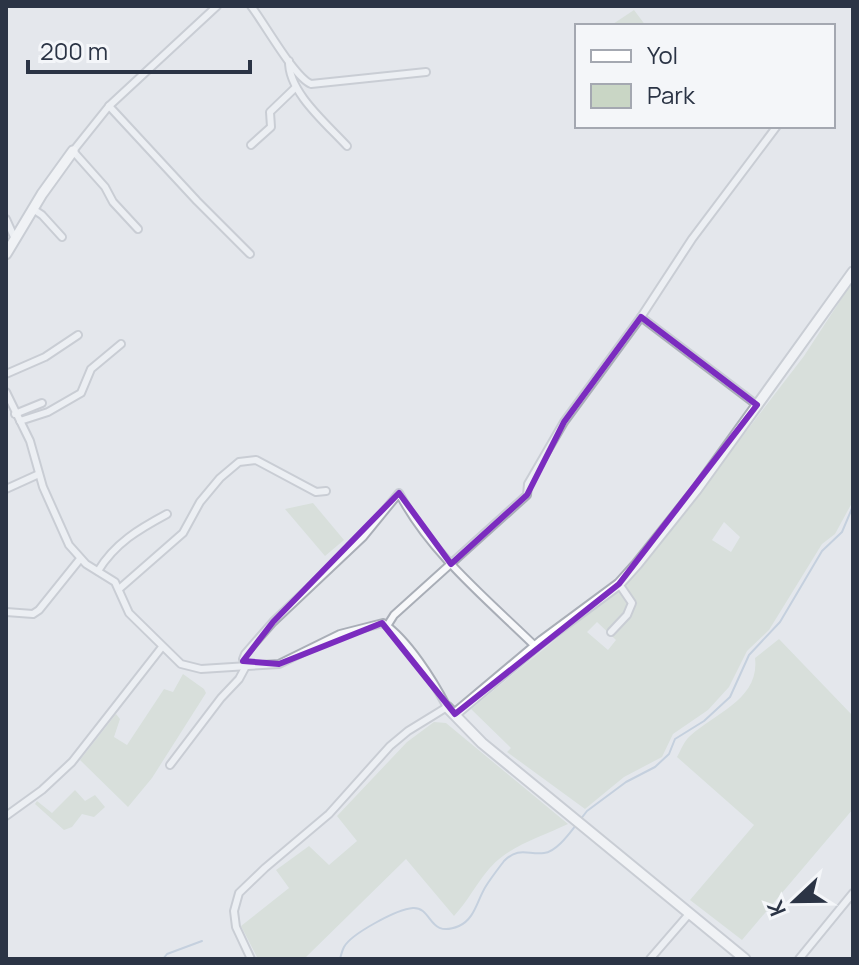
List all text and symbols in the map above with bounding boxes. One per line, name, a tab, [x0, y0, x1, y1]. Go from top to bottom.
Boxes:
scale bar	[28, 24, 250, 74]
legend	[575, 24, 835, 128]
text: 200 m	[40, 34, 108, 67]
text: Yol	[647, 38, 678, 71]
text: Park	[647, 78, 696, 111]
north arrow	[755, 861, 835, 941]
text: K	[760, 896, 793, 921]

